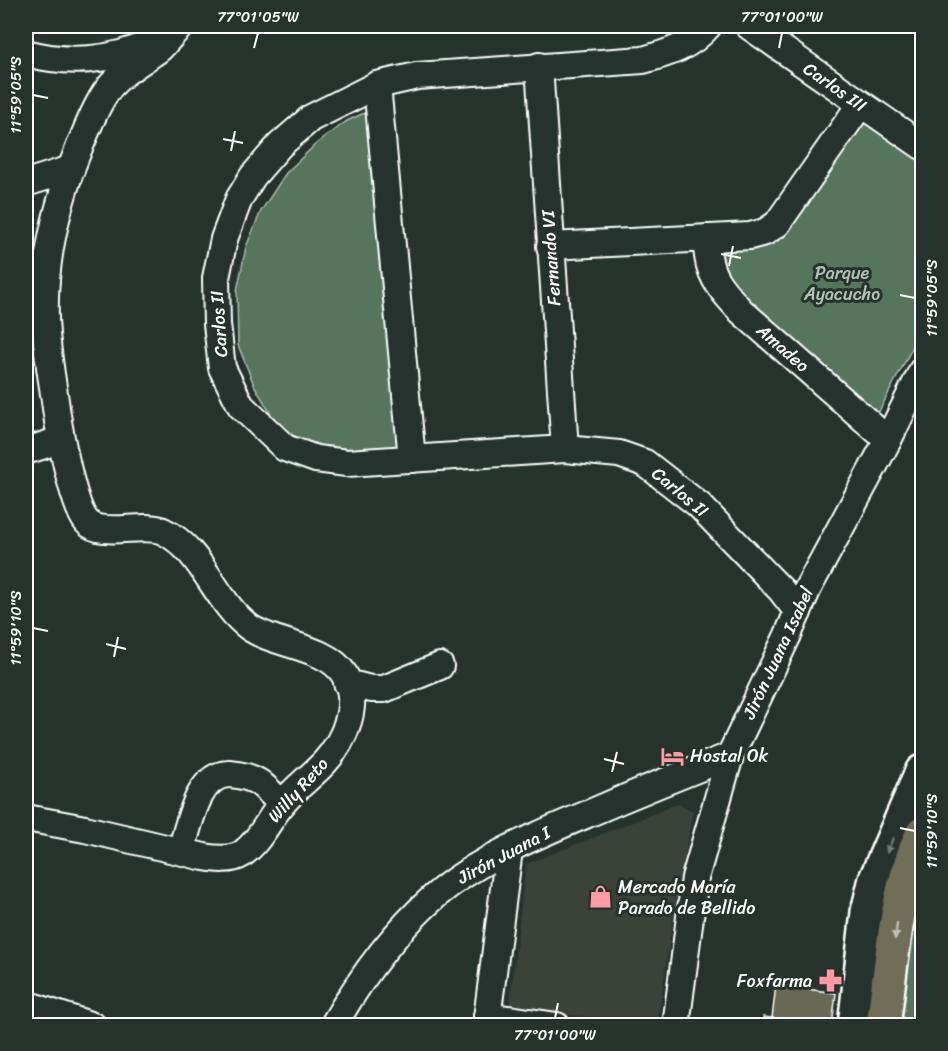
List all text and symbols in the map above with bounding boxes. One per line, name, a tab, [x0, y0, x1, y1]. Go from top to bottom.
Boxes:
text: 77°01'05"W	[217, 4, 299, 30]
text: 77°01'00"W	[741, 4, 823, 30]
street label: Carlos III	[796, 53, 874, 121]
text: 11°59'05"S	[3, 56, 29, 134]
street label: Fernando VI	[532, 207, 570, 307]
park label: Parque Ayacucho	[803, 257, 880, 310]
text: 11°59'05"S	[919, 259, 945, 337]
street label: Carlos II	[201, 289, 237, 358]
street label: Amadeo	[748, 315, 817, 381]
street label: Carlos II	[644, 458, 716, 526]
street label: Jirón Juana Isabel	[733, 581, 823, 725]
text: 11°59'10"S	[3, 590, 29, 665]
place label: Hostal Ok	[690, 740, 769, 772]
hotel icon: Hostal Ok	[659, 743, 685, 769]
street label: Willy Reto	[259, 750, 337, 830]
text: 11°59'10"S	[919, 793, 945, 868]
street label: Jirón Juana I	[451, 816, 558, 894]
one-way arrow	[885, 836, 895, 854]
place label: Mercado María Parado de Bellido	[618, 871, 755, 924]
shop icon: Mercado María Parado de Bellido	[587, 884, 613, 910]
one-way arrow	[891, 921, 900, 940]
place label: Foxfarma	[737, 965, 812, 997]
pharmacy icon: Foxfarma	[817, 968, 843, 994]
text: 77°01'00"W	[514, 1022, 596, 1048]

